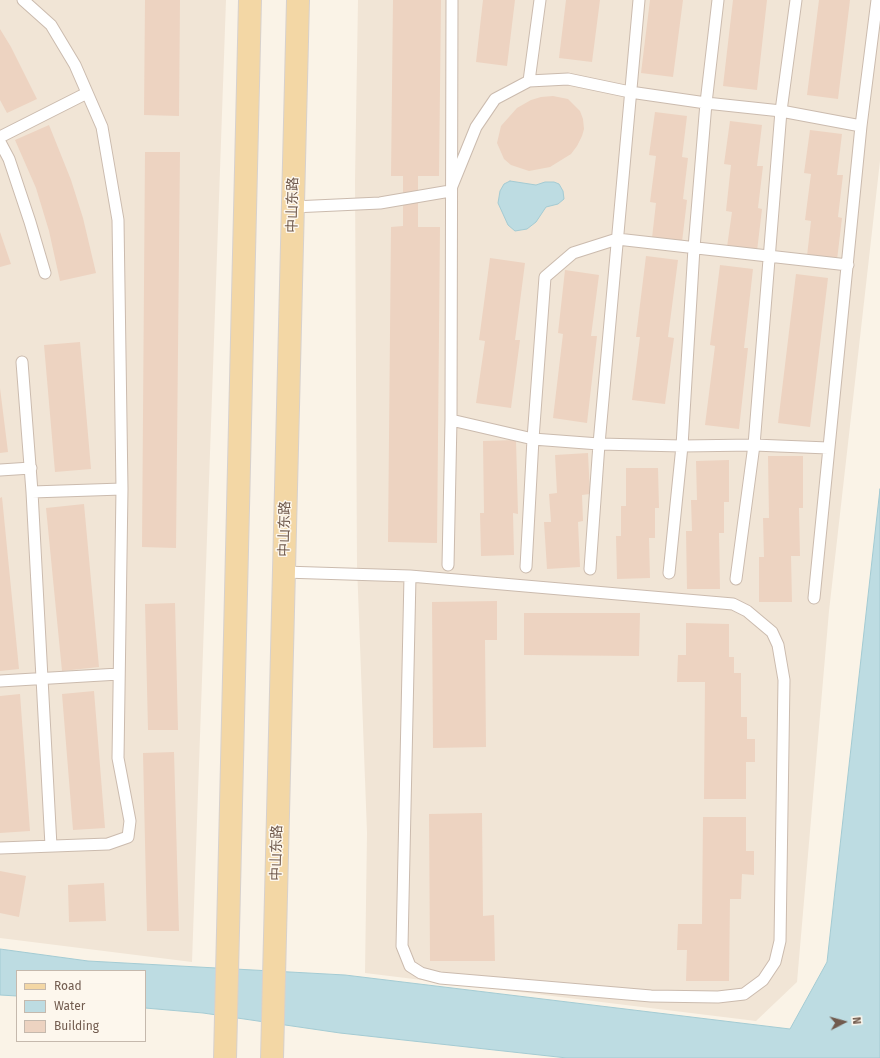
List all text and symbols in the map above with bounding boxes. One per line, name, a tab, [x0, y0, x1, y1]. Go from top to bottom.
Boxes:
street label: 中山东路	[284, 177, 302, 233]
street label: 中山东路	[276, 501, 294, 557]
street label: 中山东路	[268, 825, 286, 881]
legend	[16, 970, 146, 1042]
text: Road	[54, 979, 82, 993]
text: Water	[54, 999, 85, 1013]
north arrow	[824, 1002, 864, 1042]
text: N	[850, 1016, 863, 1025]
text: Building	[54, 1019, 99, 1033]

